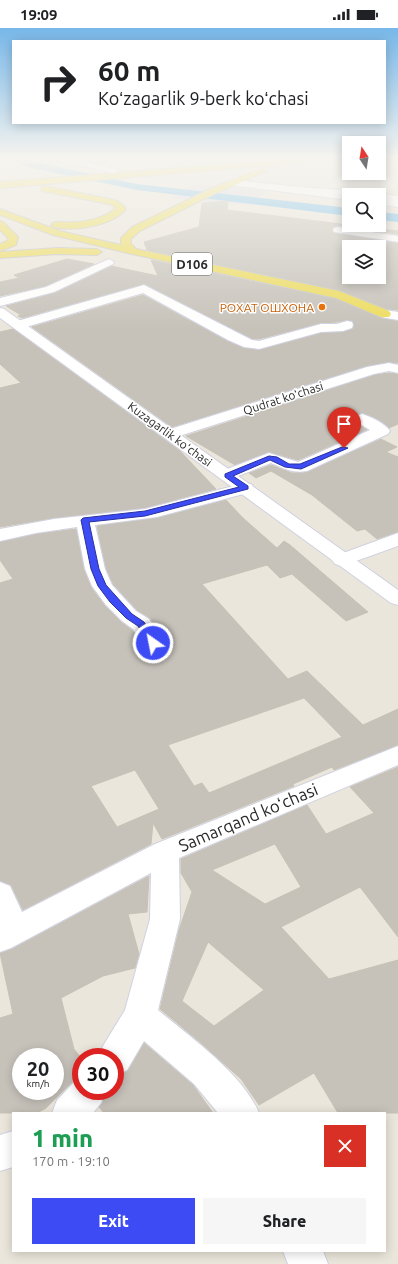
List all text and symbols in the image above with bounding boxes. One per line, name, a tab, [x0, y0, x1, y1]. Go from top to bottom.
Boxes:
text: 19:09	[20, 6, 58, 23]
text: 60 m	[98, 55, 160, 86]
icon: right	[32, 56, 84, 108]
text: Koʻzagarlik 9-berk koʻchasi	[98, 88, 309, 108]
north arrow	[342, 136, 386, 180]
map controls	[342, 136, 386, 284]
button: search	[342, 188, 386, 232]
button: layers	[342, 240, 386, 284]
road number: D106	[172, 253, 212, 275]
place label: РОХАТ ОШХОНА	[220, 301, 314, 314]
marker: РОХАТ ОШХОНА	[317, 302, 327, 312]
street label: Qudrat koʻchasi	[241, 379, 325, 417]
street label: Kuzagarlik koʻchasi	[126, 399, 215, 469]
pin	[327, 407, 361, 448]
icon: arrive	[333, 413, 355, 435]
position arrow	[132, 622, 174, 664]
street label: Samarqand koʻchasi	[175, 779, 321, 855]
speed limit sign: 30	[72, 1048, 124, 1100]
text: 20	[27, 1057, 49, 1080]
text: km/h	[26, 1078, 50, 1089]
text: 1 min	[32, 1125, 93, 1152]
button: close	[324, 1125, 366, 1167]
text: 170 m · 19:10	[32, 1154, 110, 1168]
button: Exit	[32, 1198, 195, 1244]
button: Share	[203, 1198, 366, 1244]

